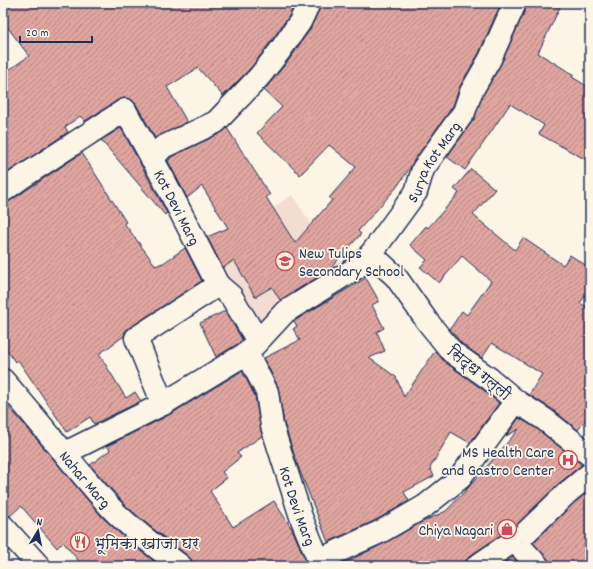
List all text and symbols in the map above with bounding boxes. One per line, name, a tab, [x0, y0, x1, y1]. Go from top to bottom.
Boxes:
scale bar	[20, 18, 92, 44]
text: 20 m	[26, 25, 49, 42]
street label: Surya Kot Marg	[403, 117, 468, 208]
street label: Kot Devi Marg	[147, 166, 205, 250]
place label: New Tulips Secondary School	[299, 243, 404, 284]
school or university icon: New Tulips Secondary School	[274, 250, 296, 272]
street label: सिद्ध गल्ली	[442, 341, 516, 408]
place label: MS Health Care and Gastro Center	[442, 442, 554, 483]
street label: Nahar Marg	[53, 446, 115, 515]
hospital icon: MS Health Care and Gastro Center	[557, 449, 579, 471]
street label: Kot Devi Marg	[272, 464, 321, 550]
north arrow	[18, 511, 58, 551]
text: N	[35, 515, 44, 532]
shop icon: Chiya Nagari	[496, 518, 518, 540]
place label: Chiya Nagari	[418, 520, 493, 543]
restaurant icon: भूमिका खाजा घर	[69, 531, 91, 553]
place label: भूमिका खाजा घर	[94, 533, 199, 556]

